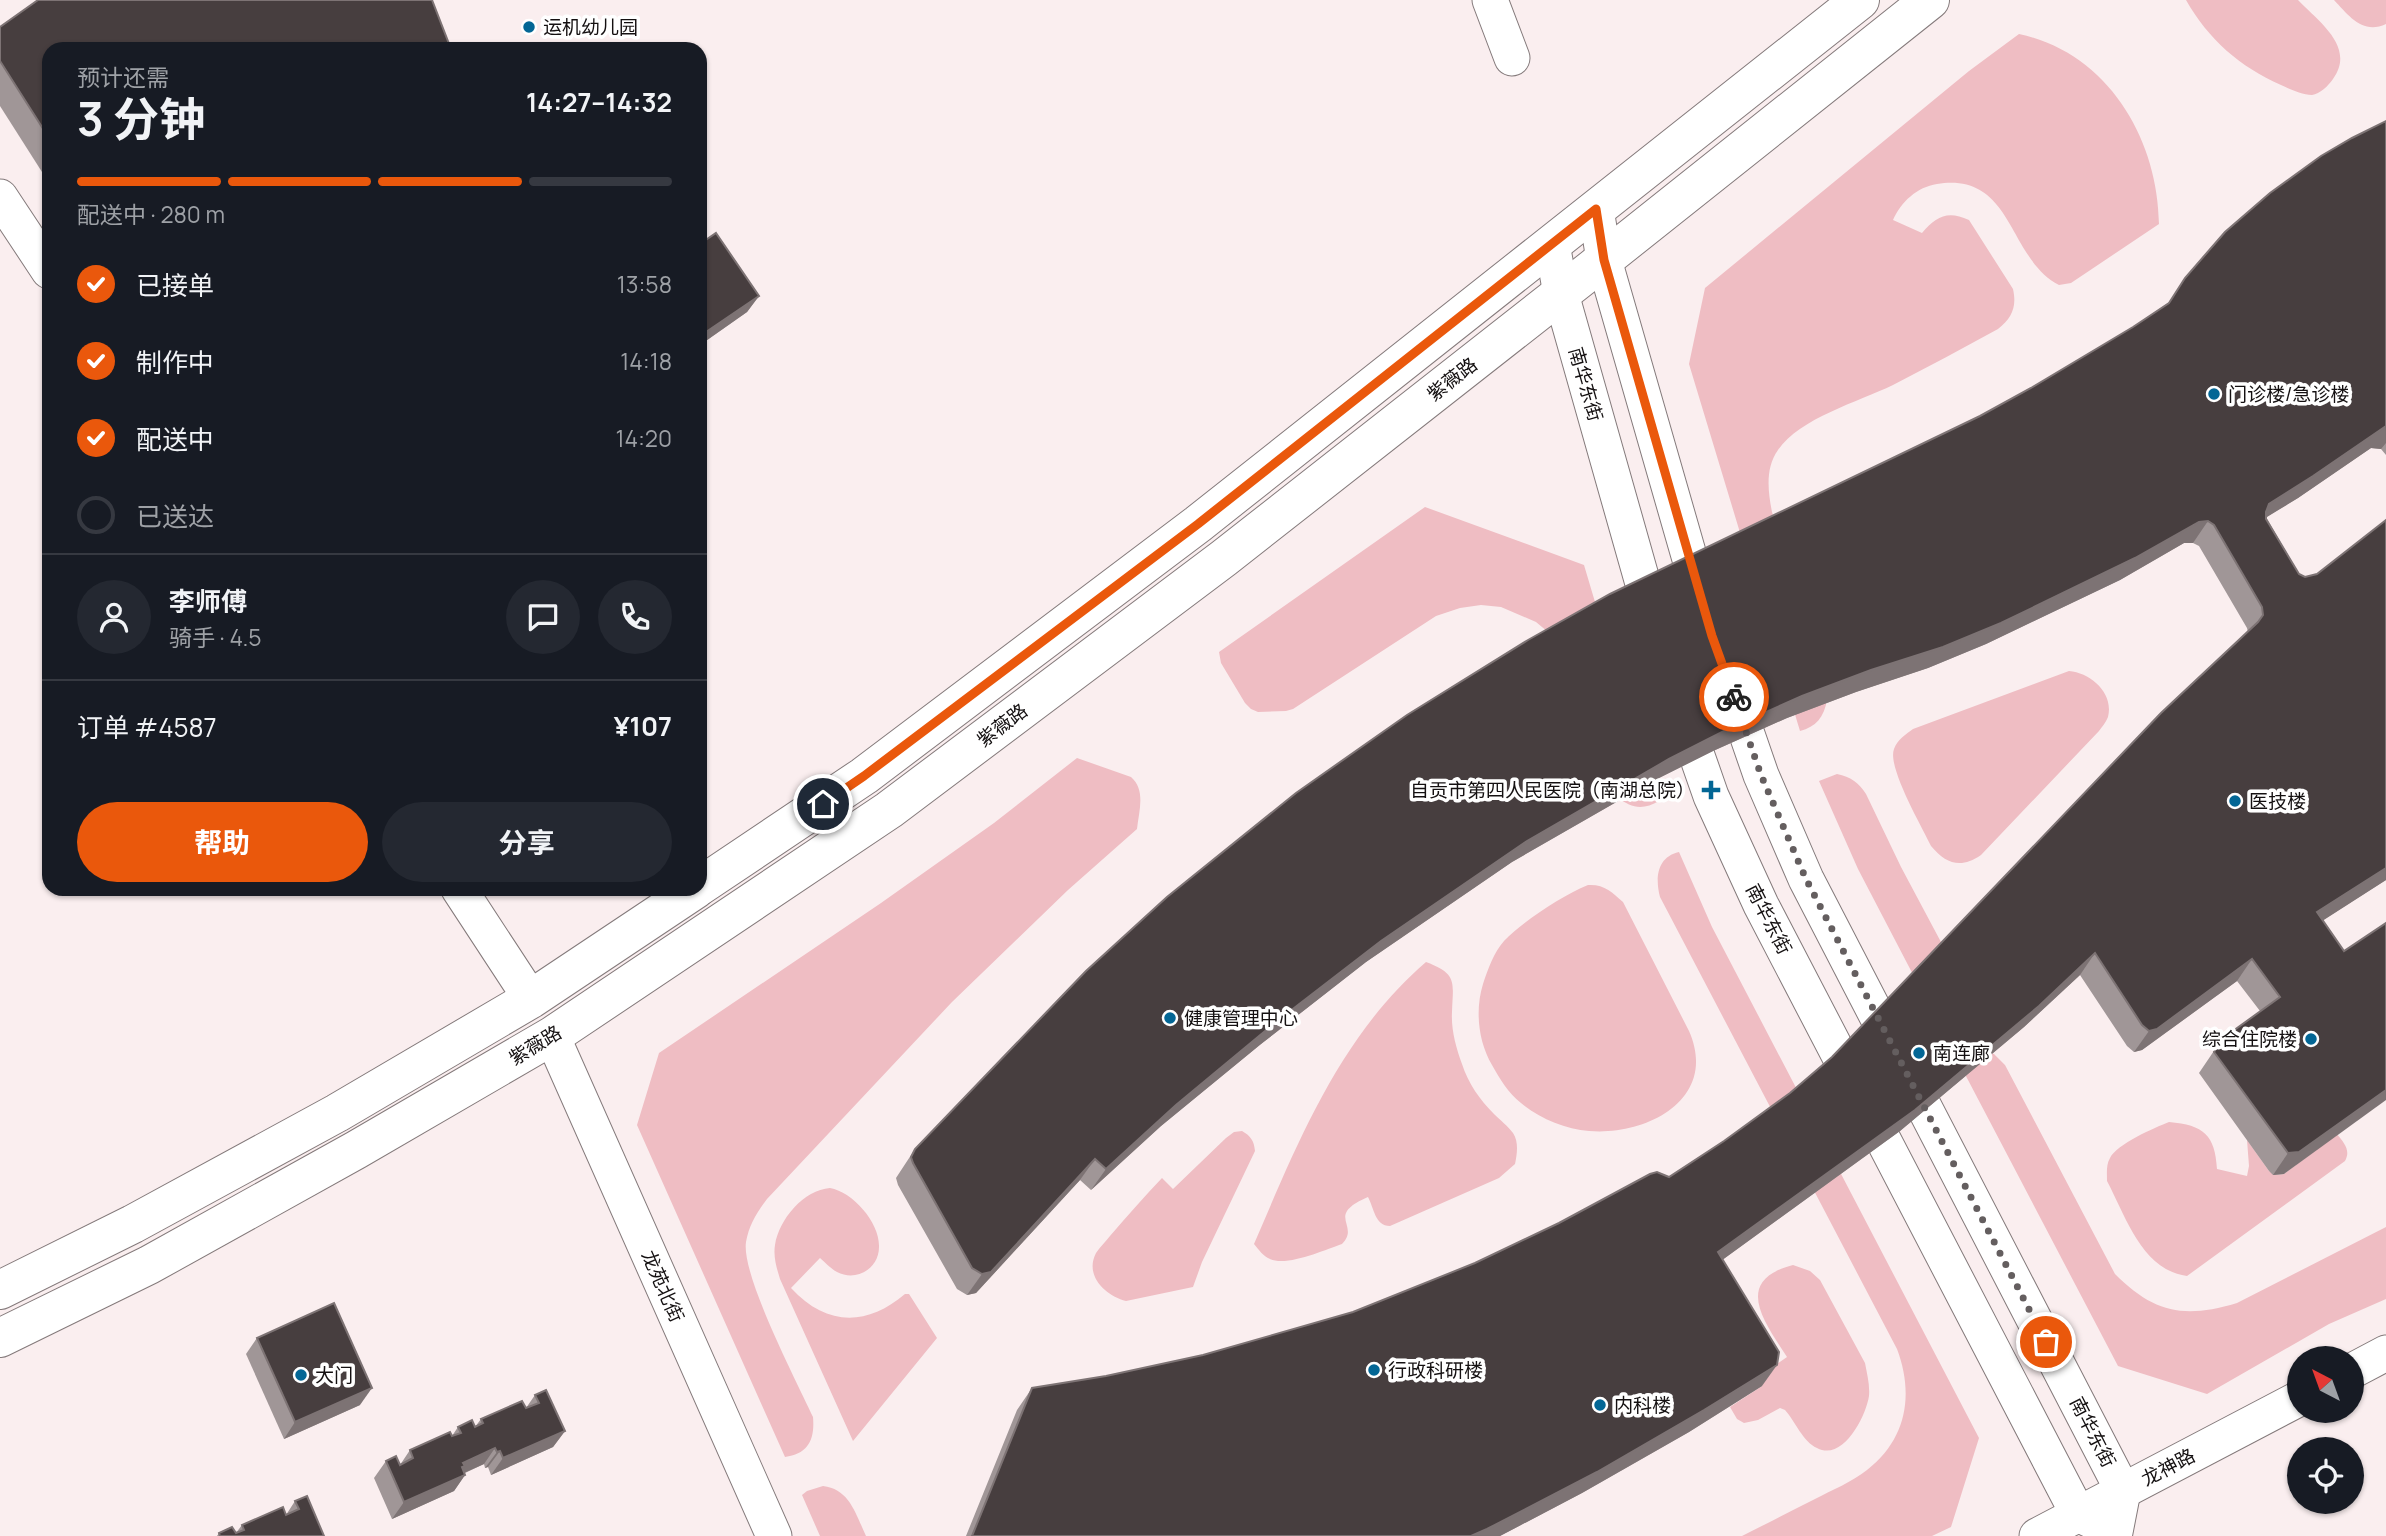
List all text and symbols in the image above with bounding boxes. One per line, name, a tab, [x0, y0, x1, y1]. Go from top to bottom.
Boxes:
place label: 运机幼儿园	[543, 14, 638, 40]
marker: 运机幼儿园	[521, 19, 537, 35]
text: 预计还需	[77, 61, 169, 93]
text: 14:27–14:32	[526, 84, 672, 120]
text: 3 分钟	[77, 87, 205, 150]
text: 配送中 · 280 m	[77, 198, 225, 230]
icon: check	[77, 265, 115, 303]
text: 已接单	[136, 267, 214, 303]
text: 13:58	[617, 268, 672, 300]
icon: check	[77, 342, 115, 380]
text: 制作中	[136, 344, 214, 380]
street label: 南华东街	[1563, 344, 1609, 424]
text: 14:18	[620, 345, 672, 377]
street label: 紫薇路	[1422, 351, 1482, 407]
place label: 门诊楼/急诊楼	[2228, 381, 2349, 407]
marker: 门诊楼/急诊楼	[2206, 386, 2222, 402]
icon: check	[77, 419, 115, 457]
text: 配送中	[136, 421, 214, 457]
text: 14:20	[615, 422, 672, 454]
text: 已送达	[136, 498, 214, 534]
button: person	[77, 580, 151, 654]
button: chat	[506, 580, 580, 654]
button: phone	[598, 580, 672, 654]
text: 李师傅	[169, 583, 247, 619]
text: 骑手 · 4.5	[169, 621, 262, 653]
courier	[1699, 662, 1769, 732]
icon: bike	[1715, 678, 1753, 716]
street label: 紫薇路	[971, 697, 1033, 753]
text: ¥107	[614, 708, 672, 744]
text: 订单 #4587	[77, 709, 217, 745]
pin	[793, 774, 853, 834]
place label: 自贡市第四人民医院（南湖总院）	[1410, 777, 1695, 803]
marker: 自贡市第四人民医院（南湖总院）	[1701, 780, 1721, 800]
icon: home	[804, 785, 842, 823]
place label: 医技楼	[2249, 788, 2306, 814]
marker: 医技楼	[2227, 793, 2243, 809]
button: 帮助	[77, 802, 368, 882]
button: 分享	[382, 802, 672, 882]
street label: 南华东街	[1740, 879, 1798, 959]
place label: 健康管理中心	[1184, 1005, 1298, 1031]
marker: 健康管理中心	[1162, 1010, 1178, 1026]
street label: 紫薇路	[504, 1019, 566, 1071]
place label: 综合住院楼	[2202, 1026, 2297, 1052]
marker: 综合住院楼	[2303, 1031, 2319, 1047]
place label: 南连廊	[1933, 1040, 1990, 1066]
marker: 南连廊	[1911, 1045, 1927, 1061]
street label: 龙苑北街	[636, 1246, 690, 1326]
pin	[2016, 1312, 2076, 1372]
icon: bag	[2027, 1323, 2065, 1361]
north arrow	[2287, 1346, 2364, 1423]
map controls	[2287, 1346, 2364, 1514]
place label: 行政科研楼	[1388, 1357, 1483, 1383]
place label: 大门	[315, 1362, 353, 1388]
marker: 行政科研楼	[1366, 1362, 1382, 1378]
marker: 大门	[293, 1367, 309, 1383]
place label: 内科楼	[1614, 1392, 1671, 1418]
street label: 南华东街	[2064, 1392, 2122, 1472]
marker: 内科楼	[1592, 1397, 1608, 1413]
button: locate	[2287, 1437, 2364, 1514]
street label: 龙神路	[2137, 1442, 2199, 1492]

